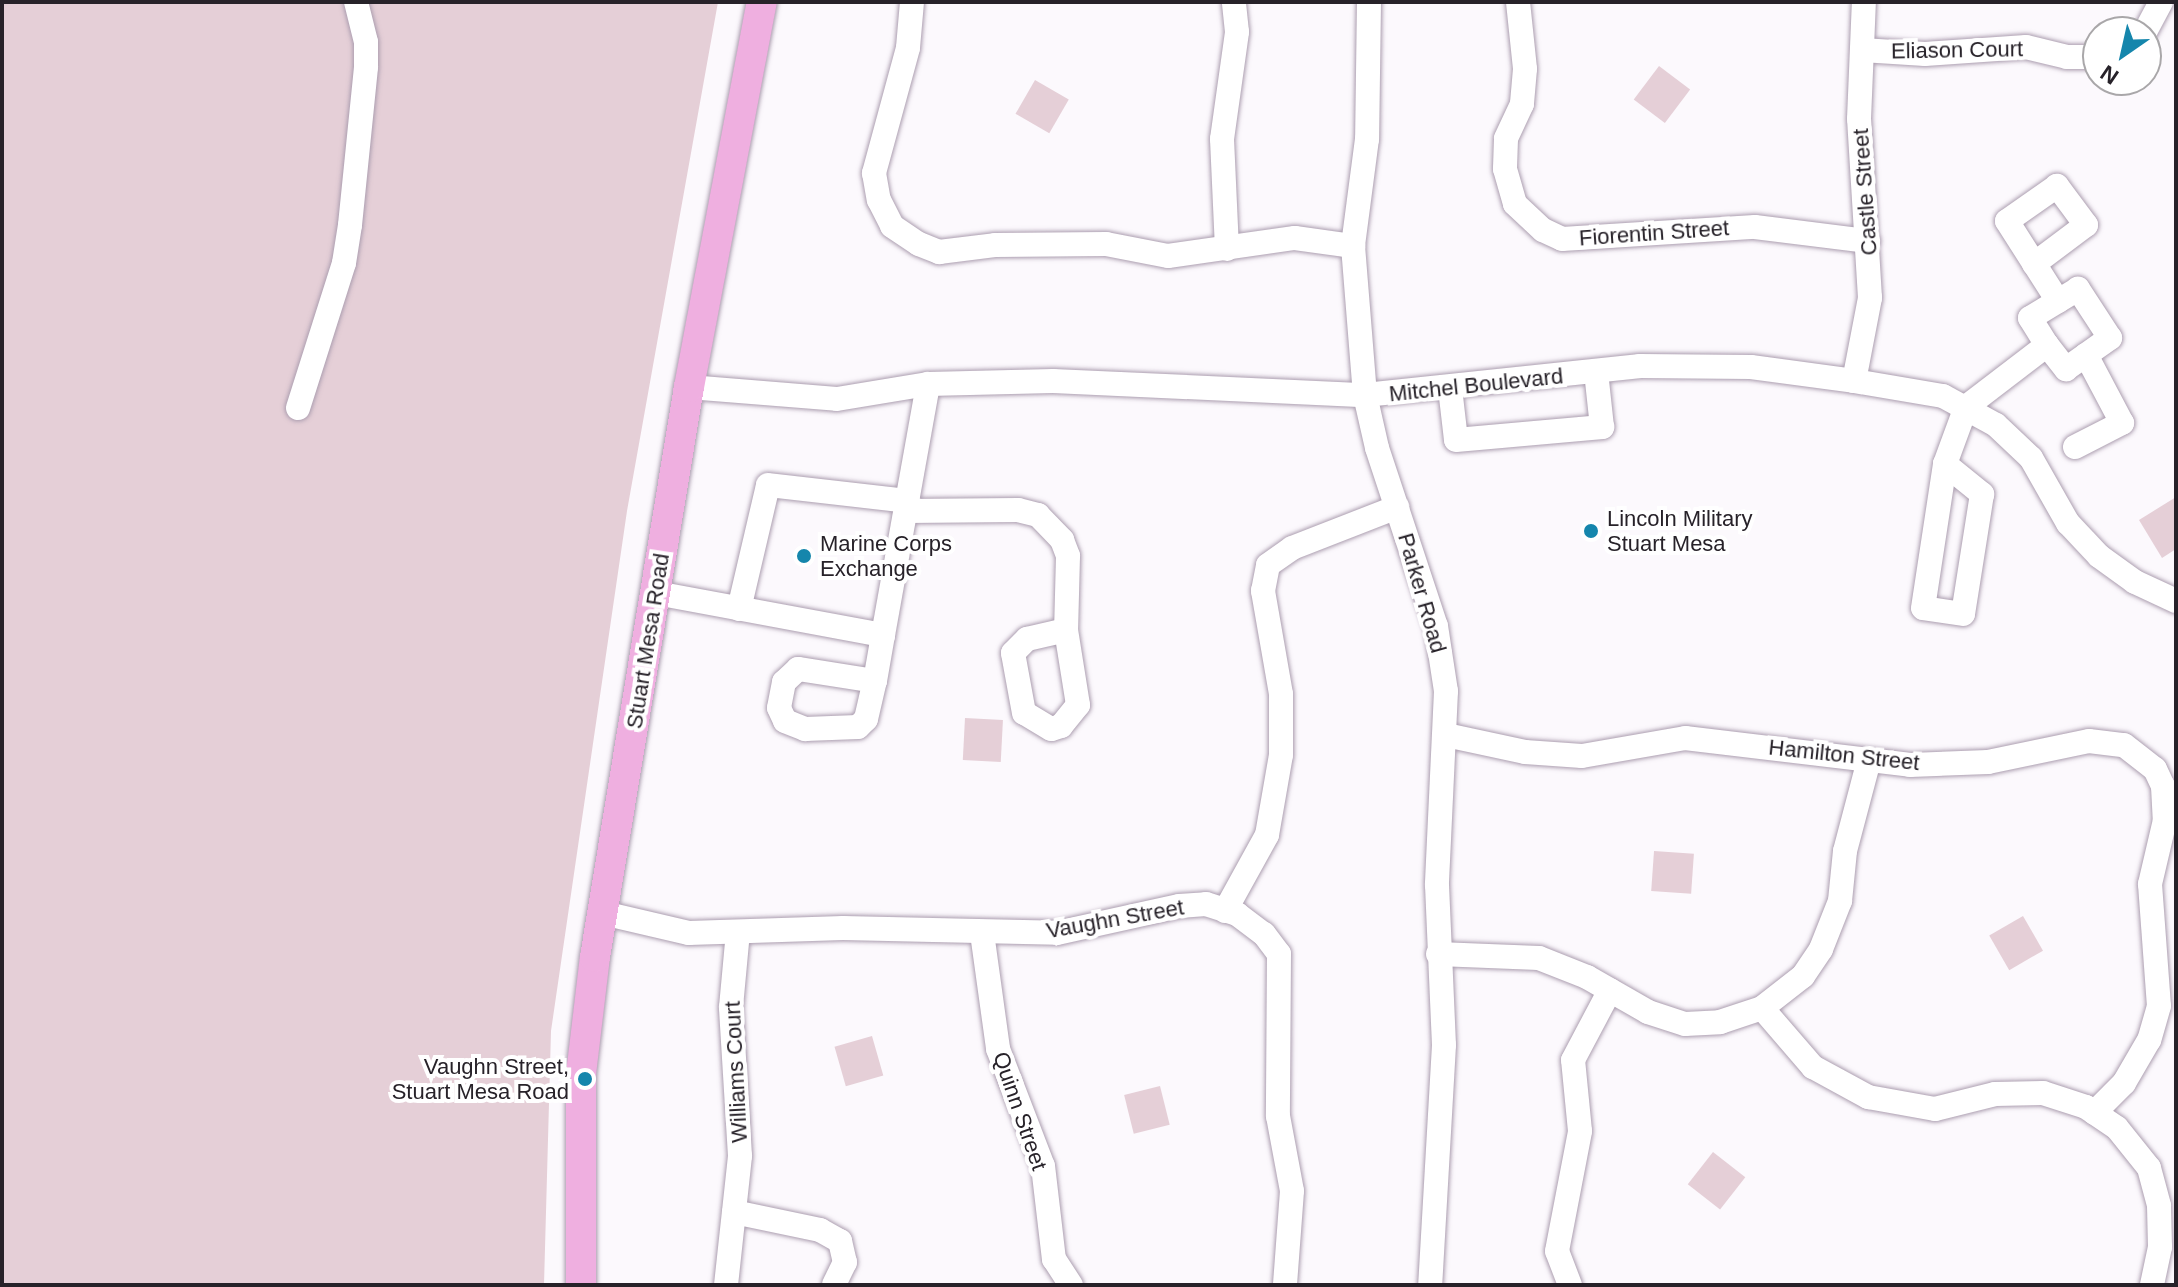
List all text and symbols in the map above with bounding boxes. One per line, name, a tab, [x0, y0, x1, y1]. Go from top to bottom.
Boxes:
north arrow	[2082, 16, 2162, 96]
street label: Eliason Court	[1891, 36, 2023, 64]
text: N	[2096, 60, 2123, 89]
street label: Castle Street	[1847, 128, 1883, 256]
street label: Fiorentin Street	[1578, 215, 1730, 251]
street label: Mitchel Boulevard	[1388, 363, 1564, 407]
place label: Lincoln Military Stuart Mesa	[1607, 505, 1752, 556]
marker: Lincoln Military Stuart Mesa	[1582, 522, 1600, 540]
place label: Marine Corps Exchange	[820, 530, 952, 582]
street label: Parker Road	[1392, 530, 1452, 656]
marker: Marine Corps Exchange	[795, 547, 813, 565]
street label: Stuart Mesa Road	[621, 551, 675, 731]
street label: Hamilton Street	[1767, 734, 1921, 776]
street label: Vaughn Street	[1044, 894, 1186, 944]
street label: Williams Court	[719, 1001, 753, 1143]
street label: Quinn Street	[987, 1048, 1053, 1174]
place label: Vaughn Street, Stuart Mesa Road	[392, 1053, 569, 1104]
marker: Vaughn Street, Stuart Mesa Road	[576, 1070, 594, 1088]

